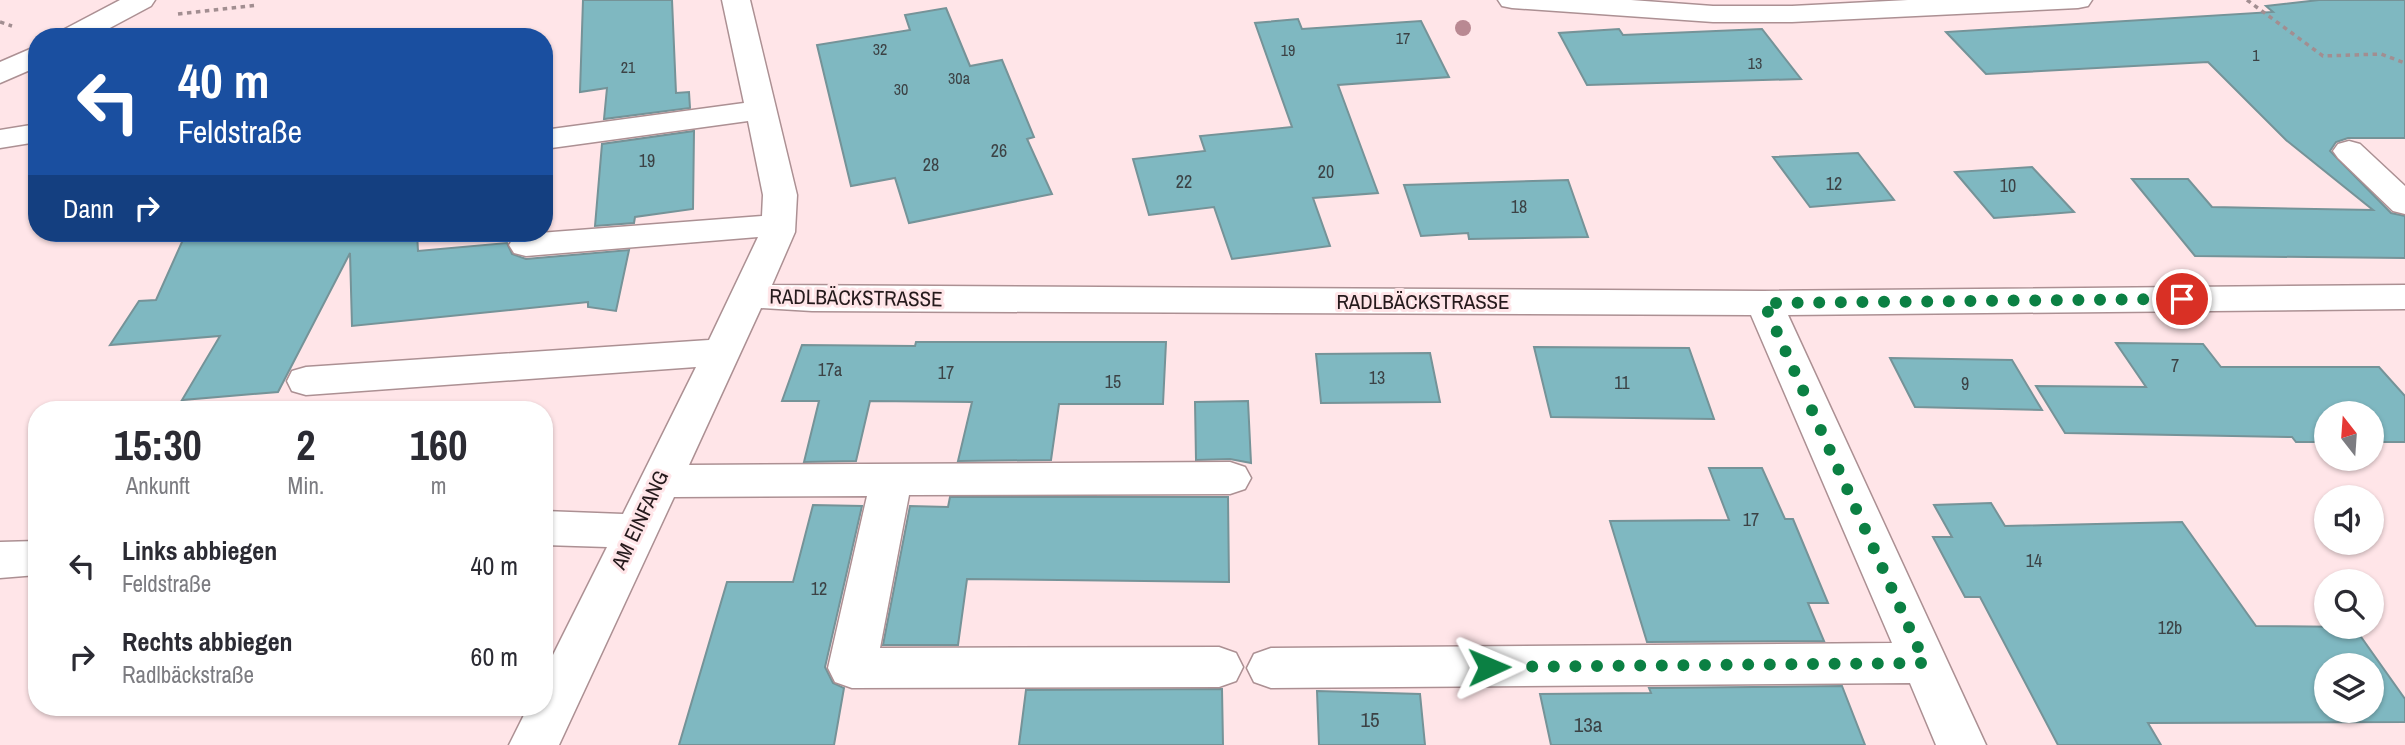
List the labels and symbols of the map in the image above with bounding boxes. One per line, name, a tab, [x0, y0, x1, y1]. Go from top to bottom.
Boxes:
house number: 17	[1396, 27, 1410, 49]
house number: 32	[873, 38, 887, 60]
house number: 19	[1281, 39, 1295, 61]
house number: 1	[2252, 44, 2260, 66]
house number: 13	[1748, 52, 1762, 74]
house number: 21	[621, 56, 636, 78]
house number: 30a	[948, 67, 971, 89]
house number: 30	[894, 78, 908, 100]
house number: 26	[991, 138, 1007, 163]
house number: 19	[639, 148, 655, 173]
house number: 28	[923, 152, 939, 177]
house number: 20	[1318, 159, 1334, 184]
house number: 22	[1176, 169, 1192, 194]
house number: 12	[1826, 171, 1842, 196]
house number: 10	[2000, 173, 2016, 198]
house number: 18	[1511, 194, 1527, 219]
pin	[2152, 269, 2212, 329]
street label: RADLBÄCKSTRASSE	[769, 281, 943, 314]
street label: RADLBÄCKSTRASSE	[1336, 287, 1510, 316]
house number: 7	[2171, 353, 2179, 378]
house number: 17a	[818, 357, 842, 382]
house number: 17	[938, 360, 954, 385]
house number: 13	[1369, 365, 1385, 390]
house number: 15	[1105, 369, 1121, 394]
house number: 11	[1614, 370, 1630, 395]
house number: 9	[1961, 371, 1969, 396]
north arrow	[2314, 401, 2384, 471]
street label: AM EINFANG	[604, 466, 675, 575]
house number: 17	[1743, 507, 1759, 532]
house number: 14	[2026, 548, 2042, 573]
house number: 12	[811, 576, 827, 601]
house number: 12b	[2158, 615, 2182, 640]
position arrow	[1452, 630, 1526, 704]
house number: 15	[1360, 705, 1380, 734]
house number: 13a	[1574, 710, 1603, 739]

